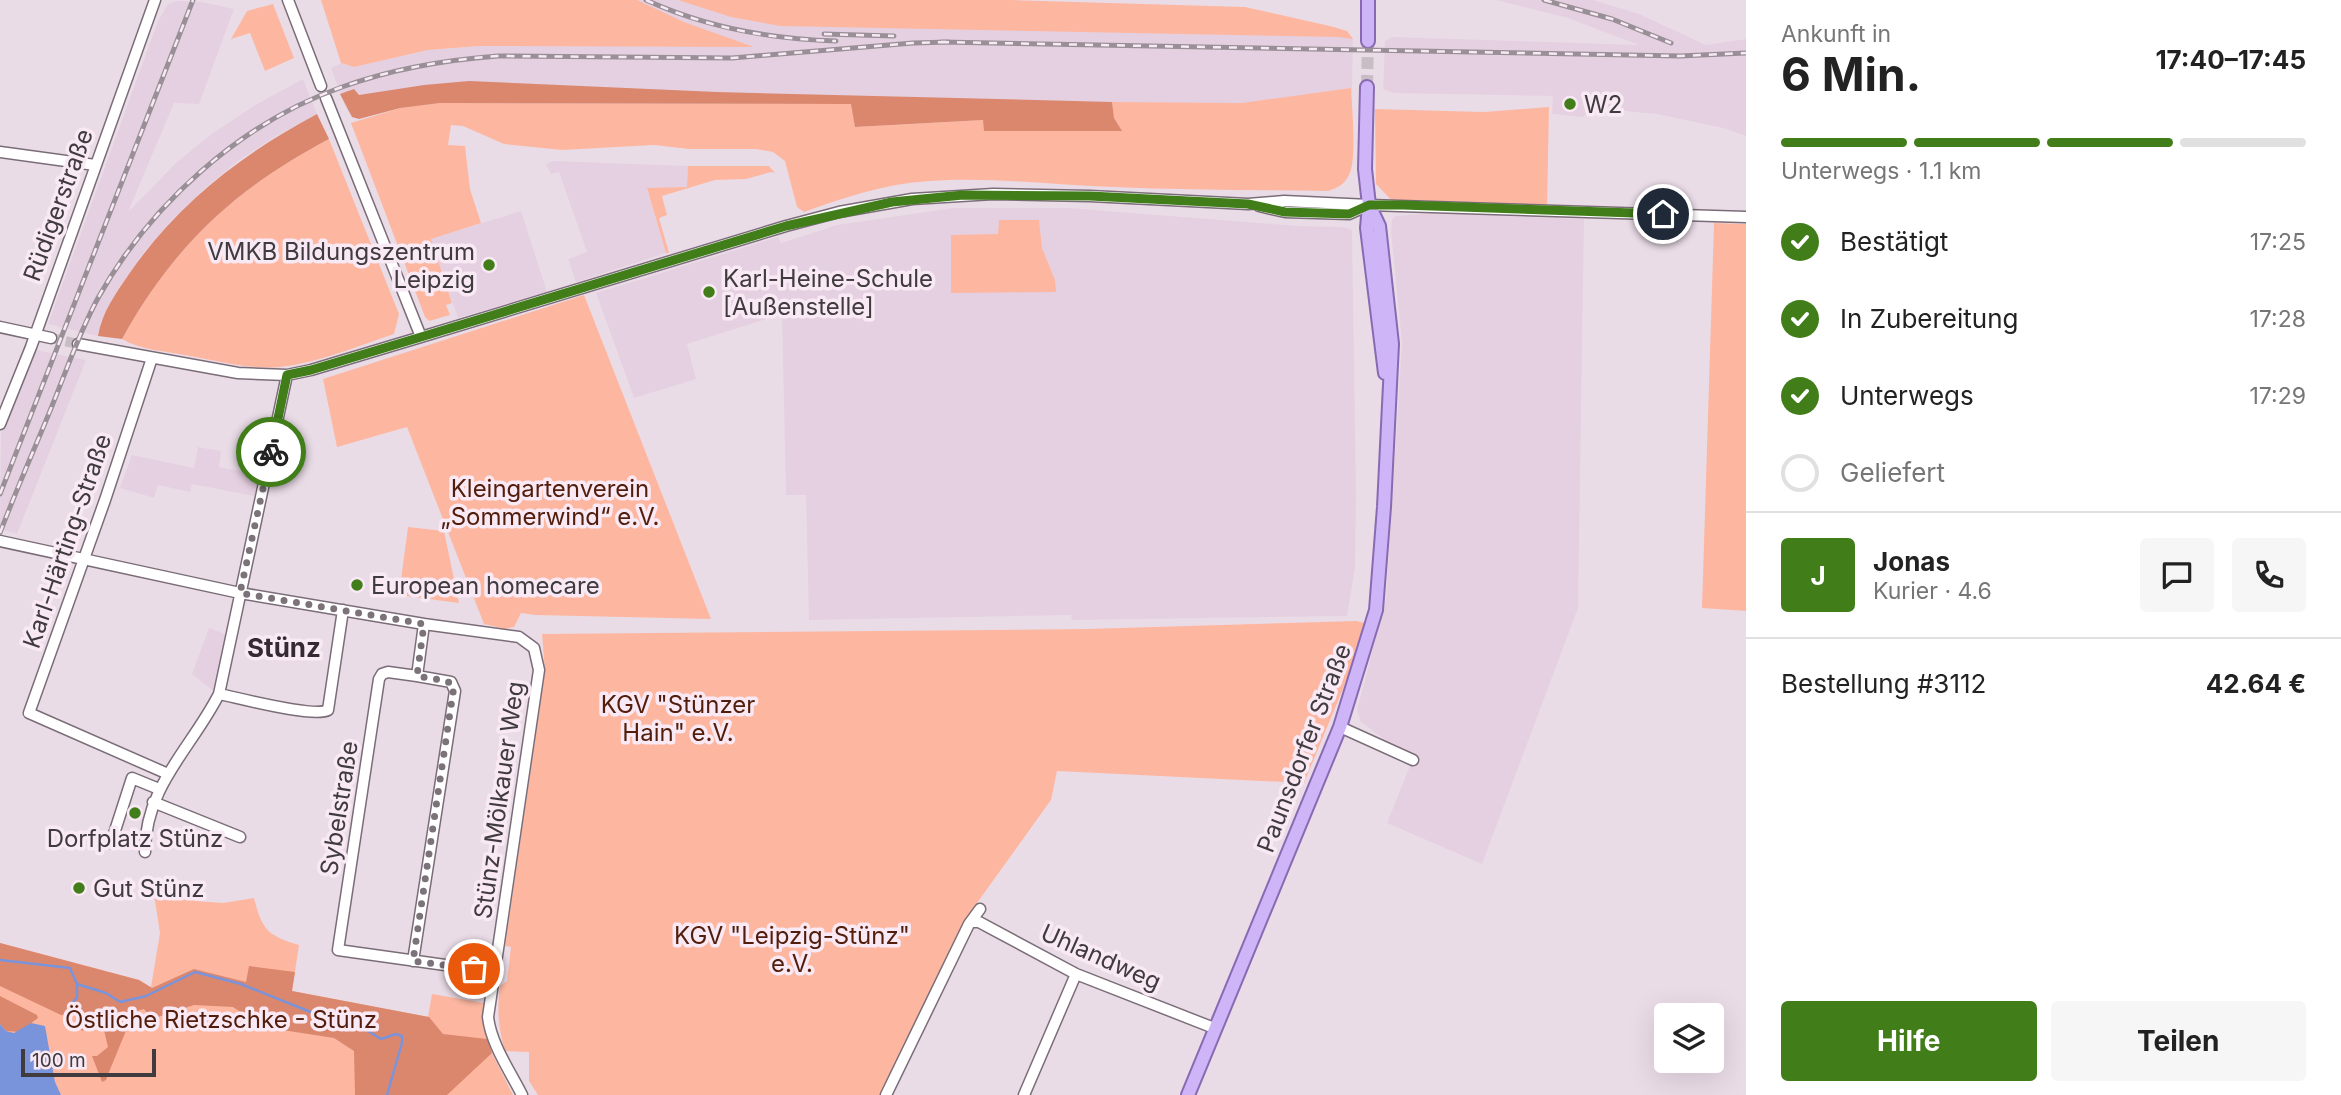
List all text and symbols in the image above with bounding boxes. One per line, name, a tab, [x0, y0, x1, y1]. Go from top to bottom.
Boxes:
text: Ankunft in	[1781, 20, 1891, 48]
text: 17:40–17:45	[2155, 44, 2306, 75]
text: 6 Min.	[1781, 46, 1921, 102]
place label: W2	[1584, 90, 1622, 119]
marker: W2	[1562, 96, 1578, 112]
street label: Rüdigerstraße	[17, 125, 99, 285]
text: Unterwegs · 1.1 km	[1781, 157, 1981, 185]
pin	[1633, 184, 1693, 244]
icon: home	[1644, 195, 1682, 233]
icon: check	[1781, 223, 1819, 261]
text: Bestätigt	[1840, 226, 1948, 257]
text: 17:25	[2250, 228, 2306, 256]
place label: VMKB Bildungszentrum Leipzig	[207, 237, 475, 294]
marker: VMKB Bildungszentrum Leipzig	[481, 257, 497, 273]
place label: Karl-Heine-Schule [Außenstelle]	[723, 264, 933, 321]
marker: Karl-Heine-Schule [Außenstelle]	[701, 284, 717, 300]
icon: check	[1781, 300, 1819, 338]
text: In Zubereitung	[1840, 303, 2018, 334]
text: 17:28	[2250, 305, 2306, 333]
icon: check	[1781, 377, 1819, 415]
text: Unterwegs	[1840, 380, 1974, 411]
text: 17:29	[2249, 382, 2306, 410]
courier	[236, 417, 306, 487]
street label: Karl-Härting-Straße	[17, 430, 117, 652]
icon: bike	[252, 433, 290, 471]
text: Geliefert	[1840, 457, 1945, 488]
park label: Kleingartenverein „Sommerwind“ e.V.	[441, 474, 659, 531]
button: chat	[2140, 538, 2214, 612]
button: phone	[2232, 538, 2306, 612]
text: Jonas	[1873, 546, 1950, 577]
text: J	[1810, 560, 1826, 591]
place label: European homecare	[371, 571, 600, 600]
marker: European homecare	[349, 577, 365, 593]
text: Kurier · 4.6	[1873, 577, 1992, 605]
district label: Stünz	[247, 632, 321, 663]
street label: Paunsdorfer Straße	[1251, 640, 1357, 856]
text: Bestellung #3112	[1781, 668, 1986, 699]
text: 42.64 €	[2206, 668, 2306, 699]
street label: Stünz-Mölkauer Weg	[468, 679, 530, 921]
park label: KGV "Stünzer Hain" e.V.	[601, 690, 755, 747]
street label: Sybelstraße	[314, 739, 364, 877]
marker: Dorfplatz Stünz	[127, 805, 143, 821]
place label: Dorfplatz Stünz	[47, 824, 223, 853]
place label: Gut Stünz	[93, 874, 205, 903]
marker: Gut Stünz	[71, 880, 87, 896]
street label: Uhlandweg	[1037, 918, 1165, 996]
park label: KGV "Leipzig-Stünz" e.V.	[674, 921, 910, 978]
pin	[444, 939, 504, 999]
icon: bag	[455, 950, 493, 988]
button: Hilfe	[1781, 1001, 2037, 1081]
button: Teilen	[2051, 1001, 2306, 1081]
map controls	[1654, 1003, 1724, 1073]
button: layers	[1654, 1003, 1724, 1073]
park label: Östliche Rietzschke - Stünz	[65, 1005, 377, 1034]
scale bar	[21, 1046, 156, 1078]
text: 100 m	[32, 1049, 86, 1072]

